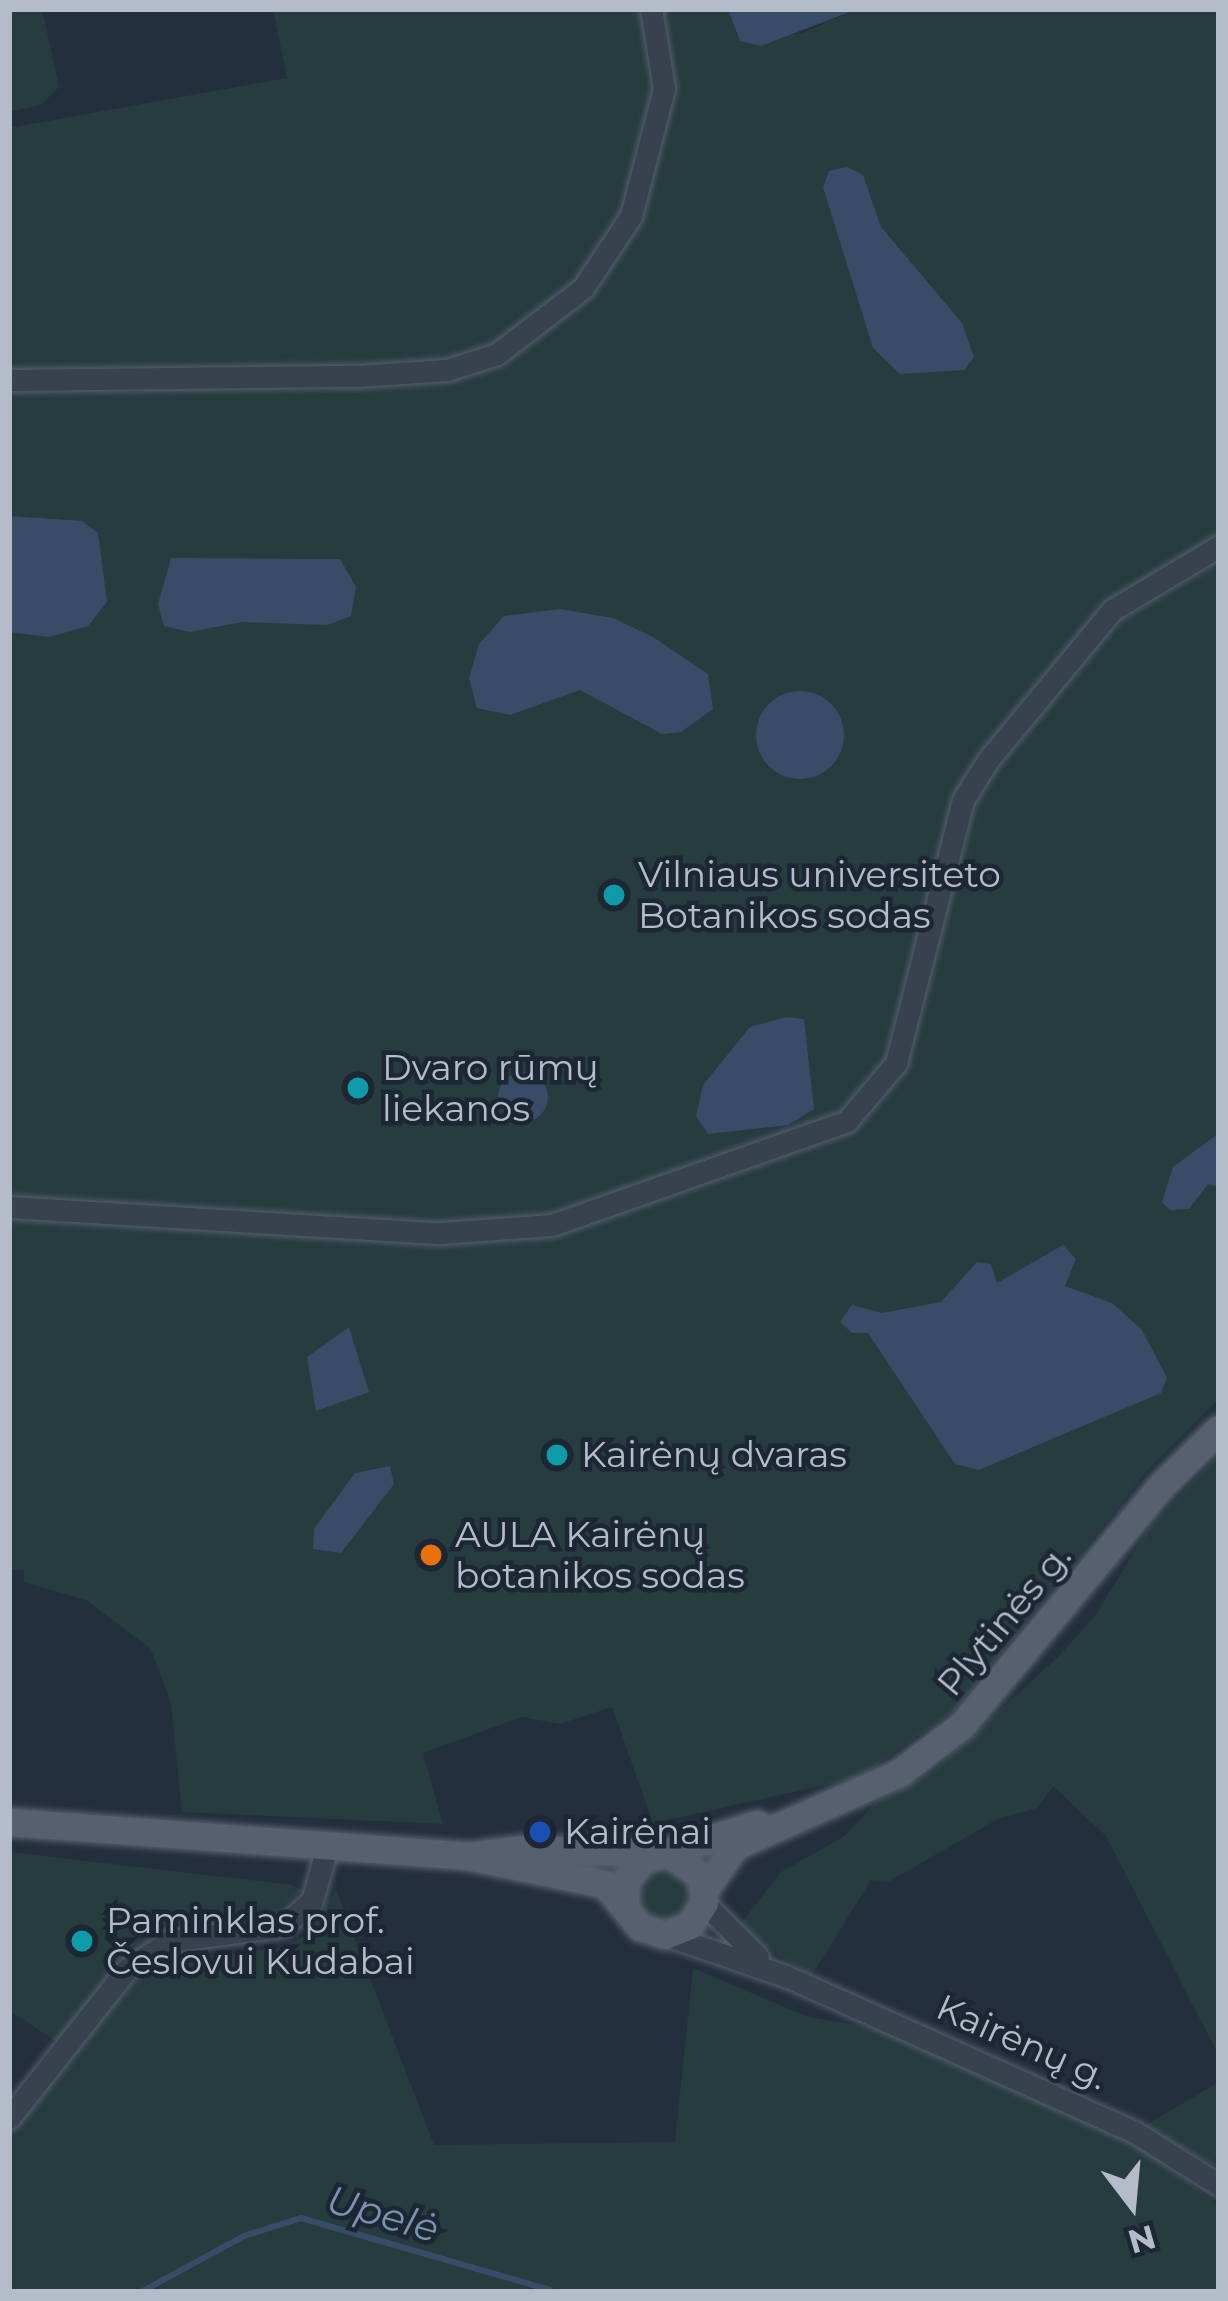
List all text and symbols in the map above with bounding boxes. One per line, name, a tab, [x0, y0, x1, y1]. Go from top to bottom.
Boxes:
place label: Vilniaus universiteto Botanikos sodas	[638, 852, 1001, 937]
marker: Vilniaus universiteto Botanikos sodas	[601, 882, 627, 908]
place label: Dvaro rūmų liekanos	[382, 1045, 599, 1130]
marker: Dvaro rūmų liekanos	[345, 1075, 371, 1101]
place label: Kairėnų dvaras	[581, 1433, 847, 1477]
marker: Kairėnų dvaras	[544, 1442, 570, 1468]
place label: AULA Kairėnų botanikos sodas	[455, 1512, 745, 1597]
street label: Plytinės g.	[928, 1535, 1080, 1705]
marker: AULA Kairėnų botanikos sodas	[418, 1542, 444, 1568]
place label: Kairėnai	[564, 1810, 711, 1854]
marker: Kairėnai	[527, 1819, 553, 1845]
place label: Paminklas prof. Česlovui Kudabai	[106, 1898, 415, 1983]
marker: Paminklas prof. Česlovui Kudabai	[69, 1928, 95, 1954]
street label: Kairėnų g.	[930, 1985, 1114, 2099]
north arrow	[1072, 2145, 1192, 2265]
water label: Upelė	[322, 2176, 444, 2252]
text: N	[1124, 2217, 1160, 2263]

